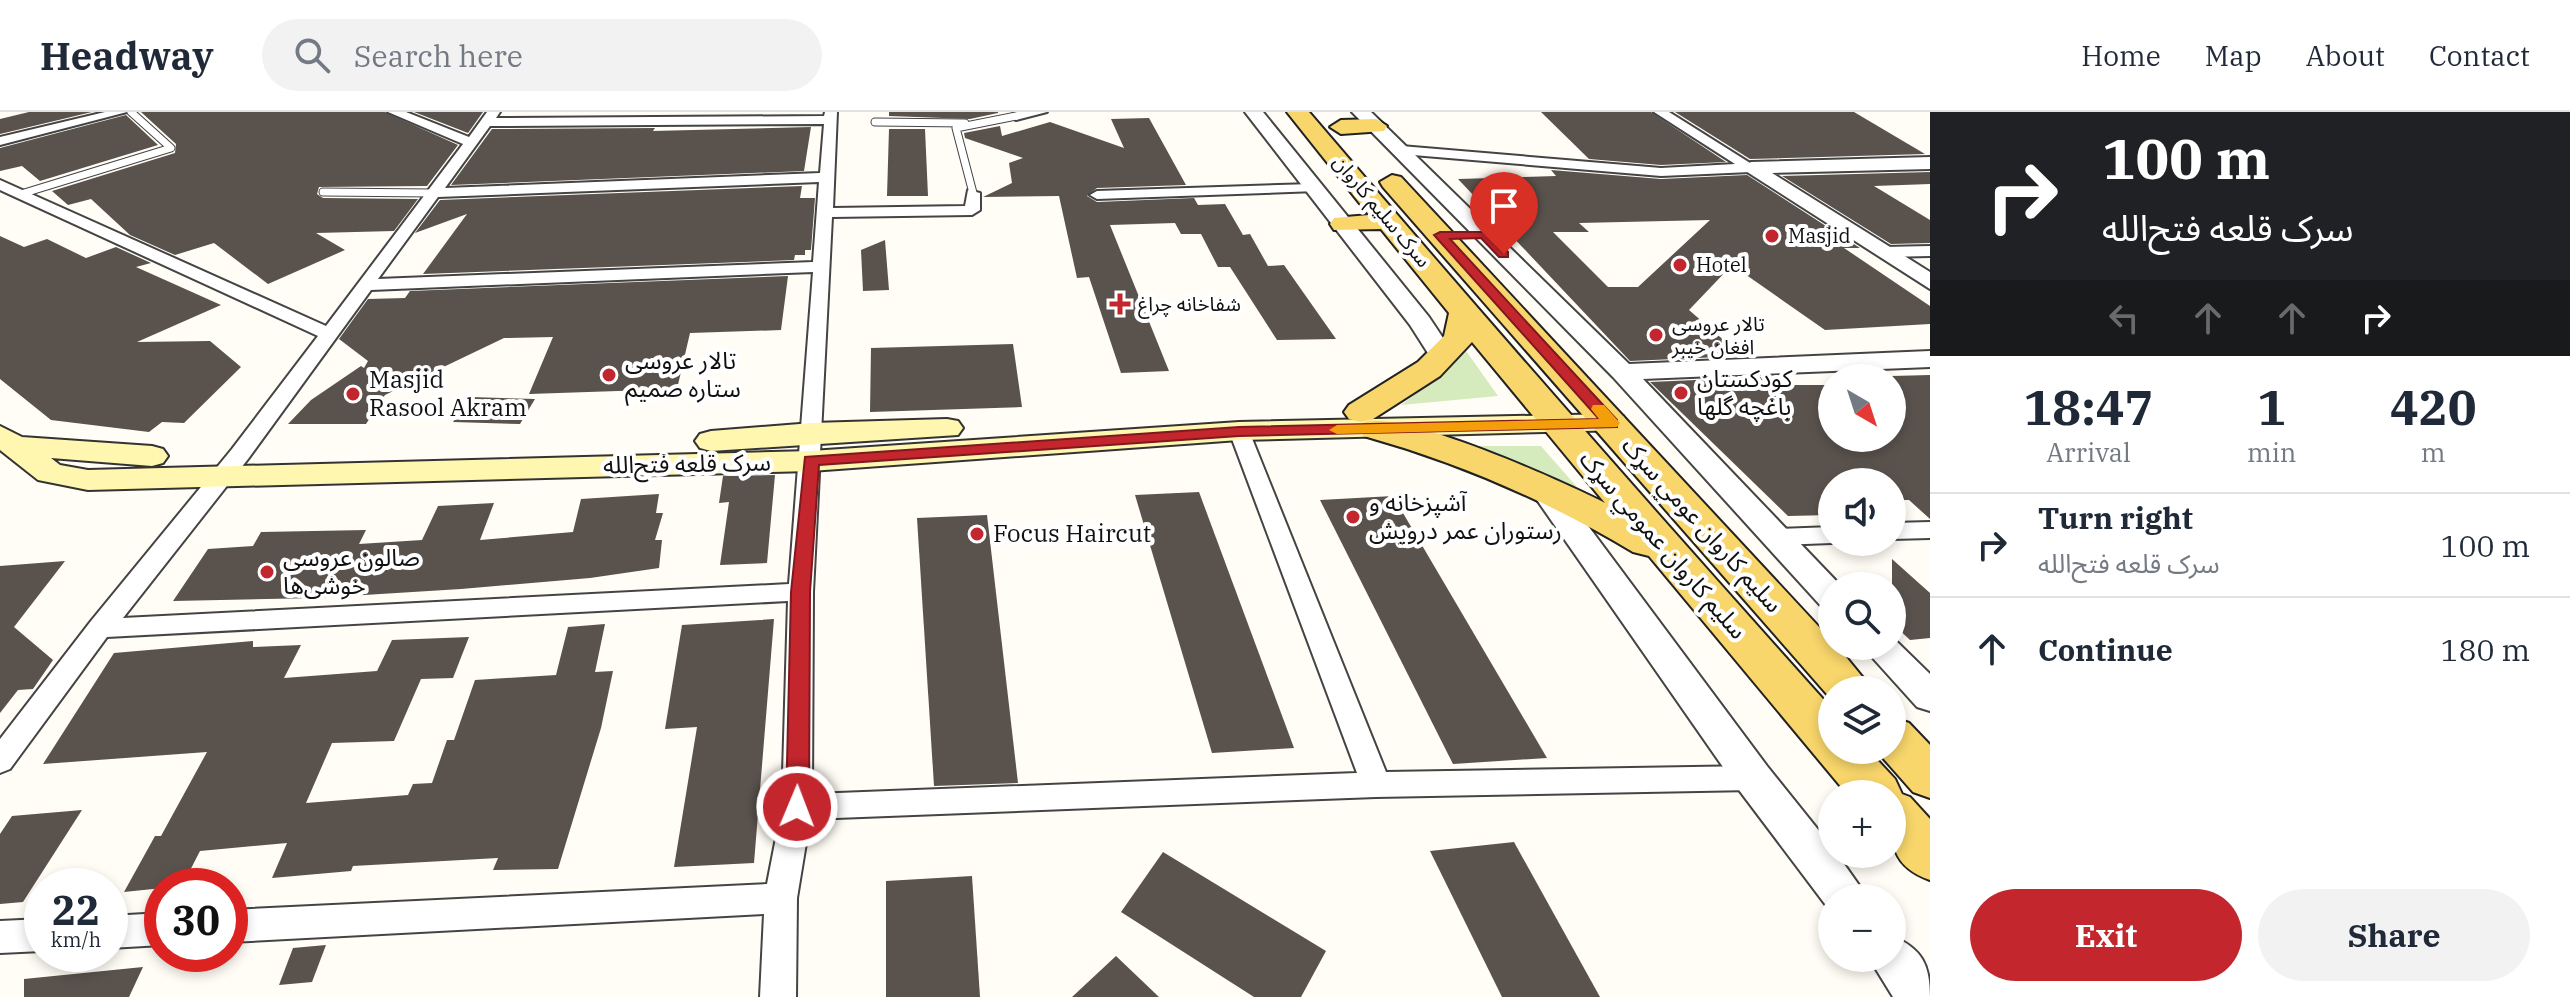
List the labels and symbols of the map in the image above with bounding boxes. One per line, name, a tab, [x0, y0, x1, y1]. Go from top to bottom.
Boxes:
street label: سرک سلیم کاروان	[1326, 149, 1437, 274]
pin	[1470, 172, 1538, 254]
place label: Masjid	[1788, 222, 1851, 249]
marker: Masjid	[1763, 227, 1781, 245]
place label: Hotel	[1696, 251, 1747, 278]
marker: Hotel	[1671, 256, 1689, 274]
place label: شفاخانه چراغ	[1138, 290, 1241, 319]
marker: شفاخانه چراغ	[1109, 293, 1131, 315]
place label: تالار عروسی افغان خیبر	[1671, 310, 1765, 360]
marker: تالار عروسی افغان خیبر	[1647, 326, 1665, 344]
place label: تالار عروسی ستاره صمیم	[625, 344, 741, 406]
place label: کودکستان باغچه گلها	[1697, 362, 1793, 422]
place label: Masjid Rasool Akram	[369, 363, 527, 423]
north arrow	[1818, 364, 1906, 452]
marker: تالار عروسی ستاره صمیم	[600, 366, 618, 384]
marker: کودکستان باغچه گلها	[1672, 384, 1690, 402]
marker: Masjid Rasool Akram	[344, 385, 362, 403]
street label: سلیم کاروان عومي سړک	[1613, 430, 1790, 621]
street label: سلیم کاروان عمومي سړک	[1570, 443, 1754, 648]
street label: سرک قلعه فتح‌الله	[603, 446, 771, 482]
place label: آشپزخانه و رستوران عمر درویش	[1369, 486, 1562, 546]
marker: آشپزخانه و رستوران عمر درویش	[1344, 508, 1362, 526]
place label: Focus Haircut	[993, 517, 1151, 549]
marker: Focus Haircut	[968, 525, 986, 543]
place label: صالون عروسی خوشی‌ها	[283, 541, 420, 601]
marker: صالون عروسی خوشی‌ها	[258, 563, 276, 581]
position arrow	[755, 765, 839, 849]
speed limit sign: 30	[144, 868, 248, 972]

